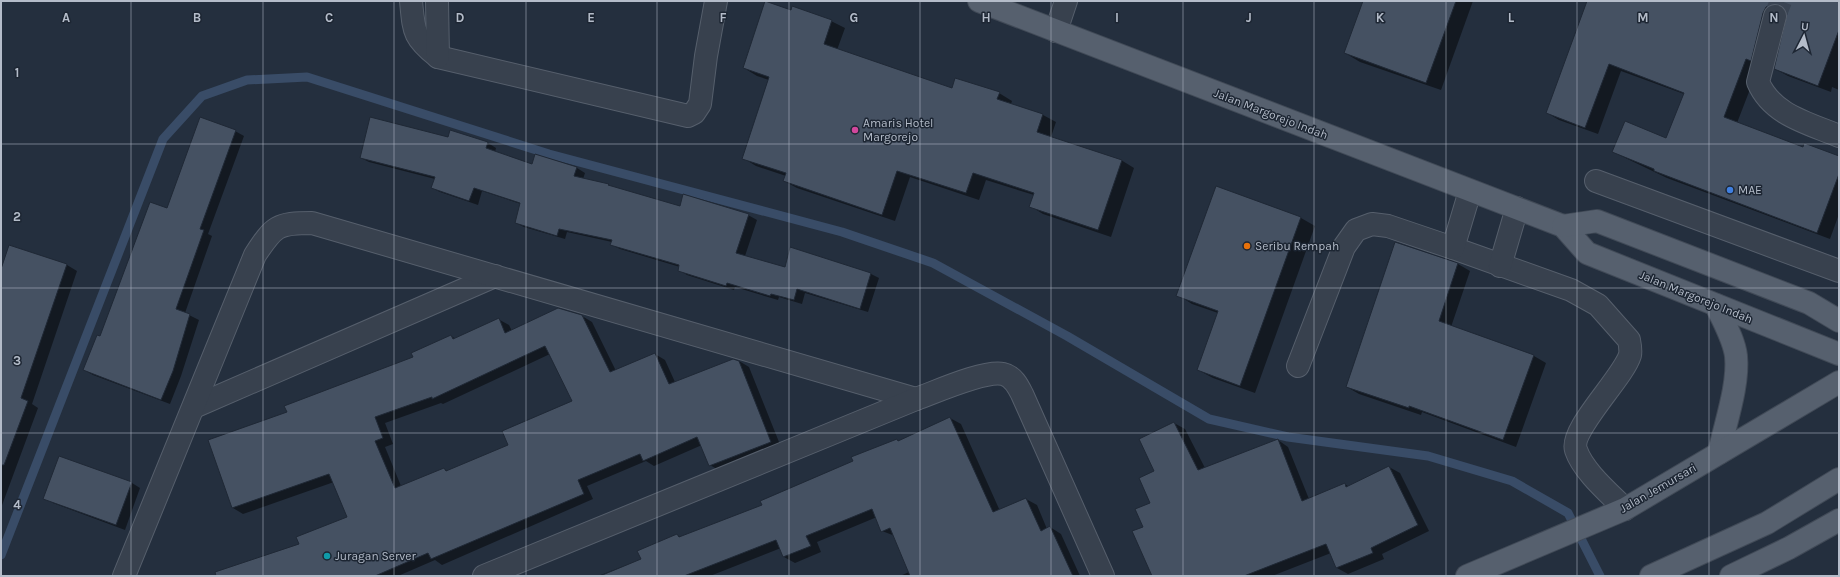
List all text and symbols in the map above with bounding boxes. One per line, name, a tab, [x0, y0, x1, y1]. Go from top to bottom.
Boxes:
text: A	[62, 10, 70, 25]
text: B	[193, 10, 201, 25]
text: C	[325, 10, 333, 25]
text: D	[456, 10, 465, 25]
text: E	[587, 10, 595, 25]
text: F	[719, 10, 727, 25]
text: G	[850, 10, 858, 25]
text: H	[981, 10, 991, 25]
text: I	[1115, 10, 1119, 25]
text: J	[1246, 10, 1252, 25]
text: K	[1376, 10, 1385, 25]
text: L	[1508, 10, 1515, 25]
text: M	[1637, 10, 1649, 25]
text: N	[1769, 10, 1779, 25]
north arrow	[1784, 16, 1824, 56]
text: U	[1801, 20, 1809, 33]
text: 1	[15, 65, 19, 80]
street label: Jalan Margorejo Indah	[1212, 86, 1330, 142]
place label: Amaris Hotel Margorejo	[863, 116, 933, 144]
marker: Amaris Hotel Margorejo	[850, 125, 860, 135]
place label: MAE	[1738, 183, 1762, 197]
marker: MAE	[1725, 185, 1735, 195]
text: 2	[13, 209, 21, 224]
place label: Seribu Rempah	[1255, 239, 1339, 253]
marker: Seribu Rempah	[1242, 241, 1252, 251]
street label: Jalan Margorejo Indah	[1637, 268, 1755, 326]
text: 3	[13, 353, 21, 368]
street label: Jalan Jemursari	[1617, 460, 1699, 516]
text: 4	[13, 497, 21, 512]
place label: Juragan Server	[335, 549, 416, 563]
marker: Juragan Server	[322, 551, 332, 561]

